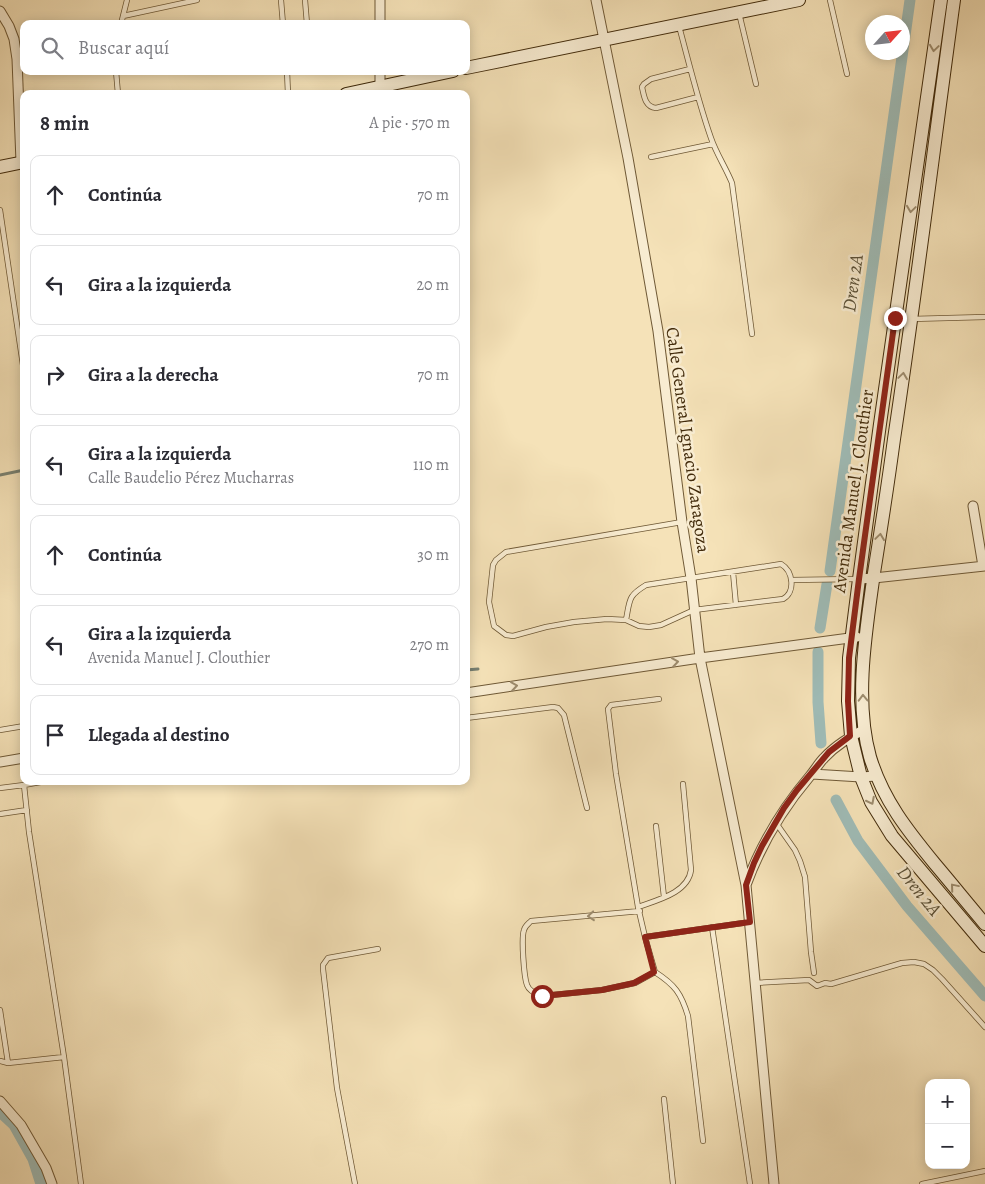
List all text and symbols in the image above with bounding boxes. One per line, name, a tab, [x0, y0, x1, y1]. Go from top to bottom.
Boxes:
north arrow	[865, 15, 910, 60]
search box	[20, 20, 470, 75]
icon: search	[38, 34, 66, 62]
text: Buscar aquí	[78, 35, 169, 61]
one-way arrow	[929, 44, 939, 53]
text: 8 min	[40, 109, 89, 137]
text: A pie · 570 m	[369, 112, 450, 134]
icon: ahead	[41, 181, 69, 209]
text: Continúa	[88, 182, 162, 208]
text: 70 m	[417, 184, 449, 206]
one-way arrow	[906, 205, 916, 213]
water label: Dren 2A	[836, 252, 870, 313]
icon: left	[41, 271, 69, 299]
text: Gira a la izquierda	[88, 272, 231, 298]
text: 20 m	[416, 274, 449, 296]
route end	[884, 307, 907, 330]
street label: Calle General Ignacio Zaragoza	[660, 326, 716, 555]
icon: right	[41, 361, 69, 389]
text: Gira a la derecha	[88, 362, 219, 388]
text: 70 m	[417, 364, 449, 386]
one-way arrow	[897, 372, 908, 380]
street label: Avenida Manuel J. Clouthier	[827, 388, 879, 595]
text: Gira a la izquierda	[88, 441, 231, 467]
icon: left	[41, 451, 69, 479]
text: 110 m	[413, 454, 449, 476]
text: Calle Baudelio Pérez Mucharras	[88, 467, 294, 489]
one-way arrow	[874, 533, 885, 541]
icon: ahead	[41, 541, 69, 569]
text: Continúa	[88, 542, 162, 568]
text: 30 m	[417, 544, 449, 566]
text: Gira a la izquierda	[88, 621, 231, 647]
icon: left	[41, 631, 69, 659]
text: 270 m	[410, 634, 449, 656]
text: Avenida Manuel J. Clouthier	[88, 647, 270, 669]
one-way arrow	[671, 657, 680, 667]
one-way arrow	[510, 681, 519, 691]
one-way arrow	[858, 694, 868, 702]
icon: arrive	[41, 721, 69, 749]
text: Llegada al destino	[88, 722, 230, 748]
one-way arrow	[865, 796, 875, 805]
water label: Dren 2A	[891, 860, 948, 922]
one-way arrow	[951, 884, 959, 893]
one-way arrow	[587, 910, 595, 921]
route start	[531, 985, 554, 1008]
map controls	[925, 1079, 970, 1169]
button: +	[925, 1079, 970, 1124]
button: −	[925, 1124, 970, 1169]

